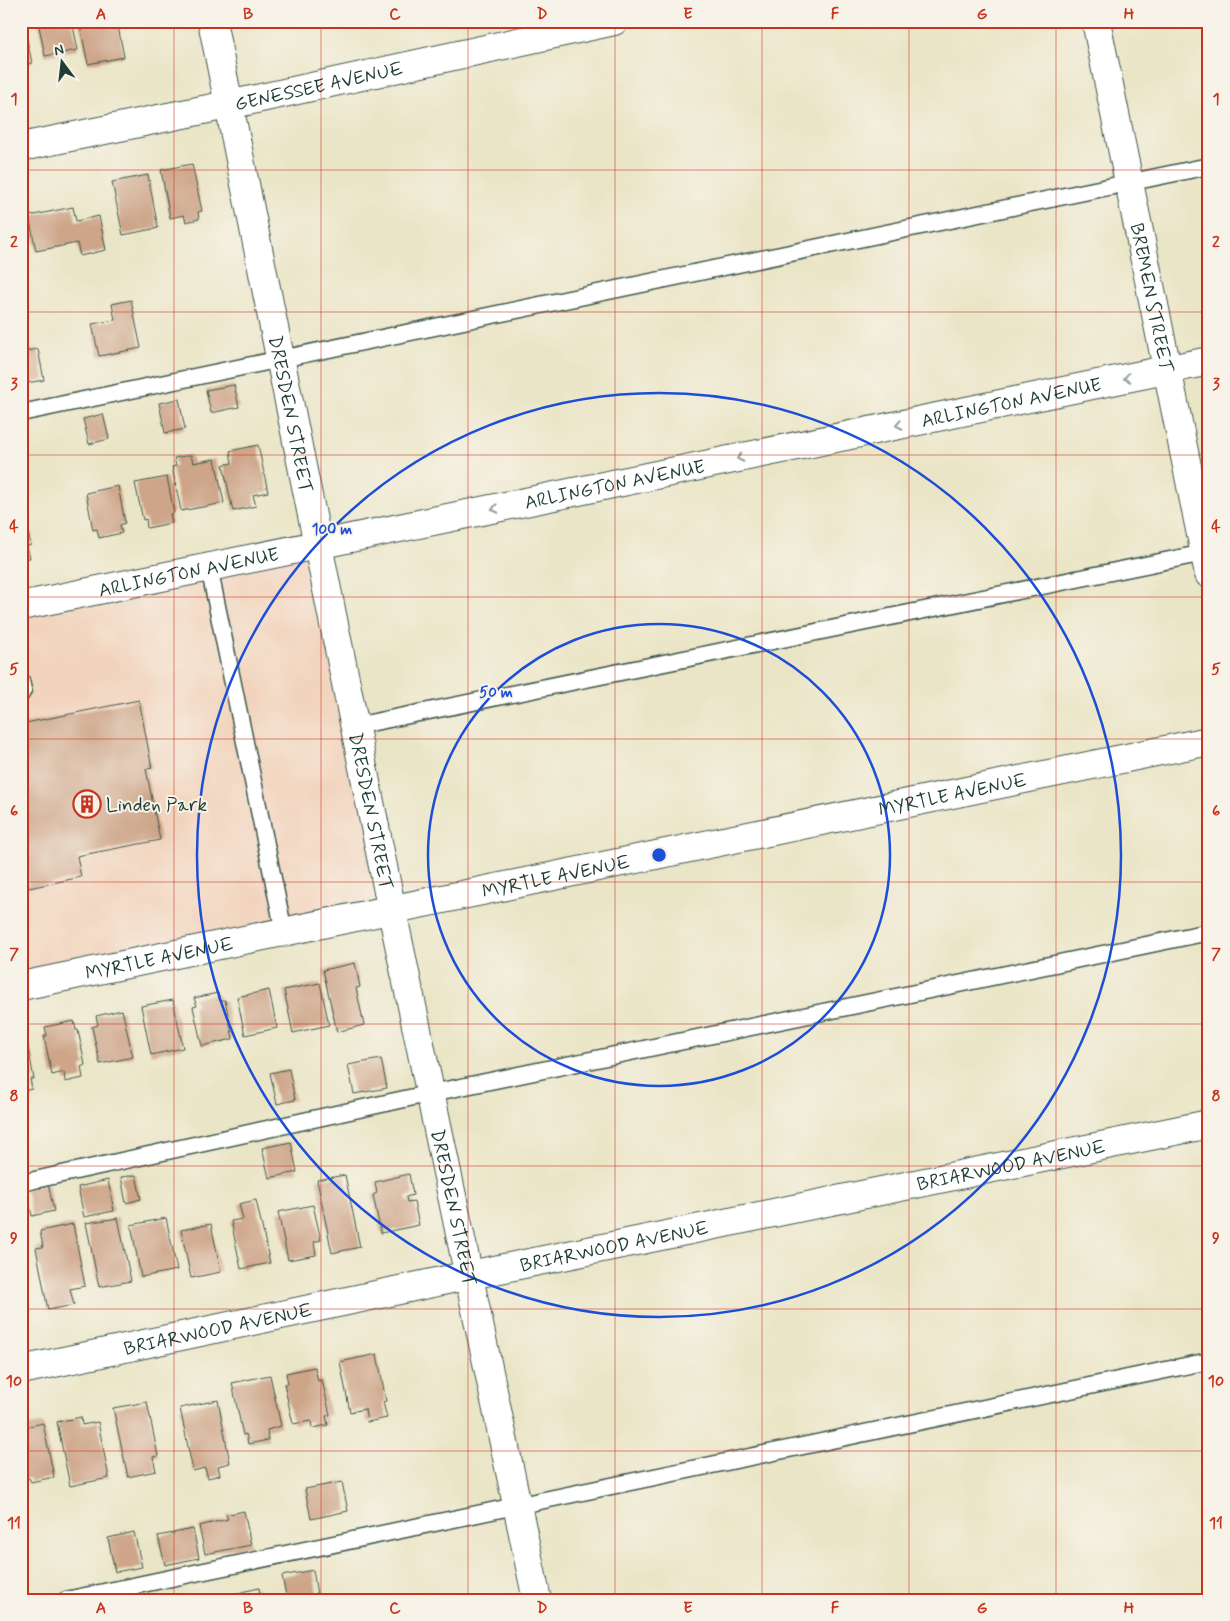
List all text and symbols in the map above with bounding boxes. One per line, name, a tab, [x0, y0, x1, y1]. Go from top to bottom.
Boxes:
text: A	[96, 4, 106, 25]
text: B	[243, 4, 253, 25]
text: C	[389, 4, 401, 25]
text: D	[536, 4, 548, 25]
text: E	[683, 4, 693, 25]
text: F	[831, 4, 840, 25]
text: G	[977, 4, 988, 25]
text: H	[1124, 4, 1135, 25]
north arrow	[38, 38, 88, 88]
text: N	[52, 41, 66, 60]
street label: GENESSEE AVENUE	[233, 56, 405, 117]
text: 1	[10, 89, 18, 110]
text: 1	[1212, 89, 1220, 110]
street label: BREMEN STREET	[1124, 221, 1179, 375]
text: 2	[10, 232, 18, 253]
text: 2	[1212, 232, 1220, 253]
street label: DRESDEN STREET	[262, 334, 318, 495]
street label: ARLINGTON AVENUE	[919, 372, 1104, 434]
one-way arrow	[1122, 372, 1131, 383]
text: 3	[10, 374, 18, 395]
text: 3	[1212, 374, 1220, 395]
one-way arrow	[895, 419, 903, 430]
one-way arrow	[735, 452, 744, 463]
street label: ARLINGTON AVENUE	[522, 454, 707, 516]
one-way arrow	[491, 503, 500, 513]
text: 4	[9, 516, 19, 537]
text: 4	[1211, 516, 1221, 537]
text: 100 m	[312, 520, 352, 540]
street label: ARLINGTON AVENUE	[96, 542, 281, 604]
text: 5	[9, 659, 19, 680]
text: 5	[1211, 659, 1221, 680]
text: 50 m	[479, 683, 513, 703]
street label: DRESDEN STREET	[342, 730, 398, 892]
street label: MYRTLE AVENUE	[876, 768, 1029, 823]
building icon: Linden Park	[72, 789, 102, 819]
place label: Linden Park	[106, 793, 207, 818]
text: 6	[10, 801, 18, 822]
text: 6	[1212, 801, 1220, 822]
centre of rings	[650, 846, 668, 864]
street label: MYRTLE AVENUE	[480, 850, 632, 905]
street label: MYRTLE AVENUE	[83, 932, 236, 986]
text: 7	[9, 944, 19, 965]
text: 7	[1211, 944, 1221, 965]
text: 8	[9, 1086, 19, 1107]
text: 8	[1211, 1086, 1221, 1107]
street label: DRESDEN STREET	[424, 1127, 482, 1289]
street label: BRIARWOOD AVENUE	[915, 1134, 1108, 1197]
street label: BRIARWOOD AVENUE	[518, 1216, 711, 1278]
text: 9	[10, 1228, 18, 1249]
text: 9	[1212, 1228, 1220, 1249]
street label: BRIARWOOD AVENUE	[121, 1298, 314, 1362]
text: 10	[6, 1371, 22, 1392]
text: 10	[1208, 1371, 1224, 1392]
text: 11	[7, 1513, 21, 1534]
text: 11	[1209, 1513, 1223, 1534]
text: A	[96, 1598, 106, 1619]
text: B	[243, 1598, 253, 1619]
text: C	[389, 1598, 401, 1619]
text: D	[536, 1598, 548, 1619]
text: E	[683, 1598, 693, 1619]
text: F	[831, 1598, 840, 1619]
text: G	[977, 1598, 988, 1619]
text: H	[1124, 1598, 1135, 1619]

